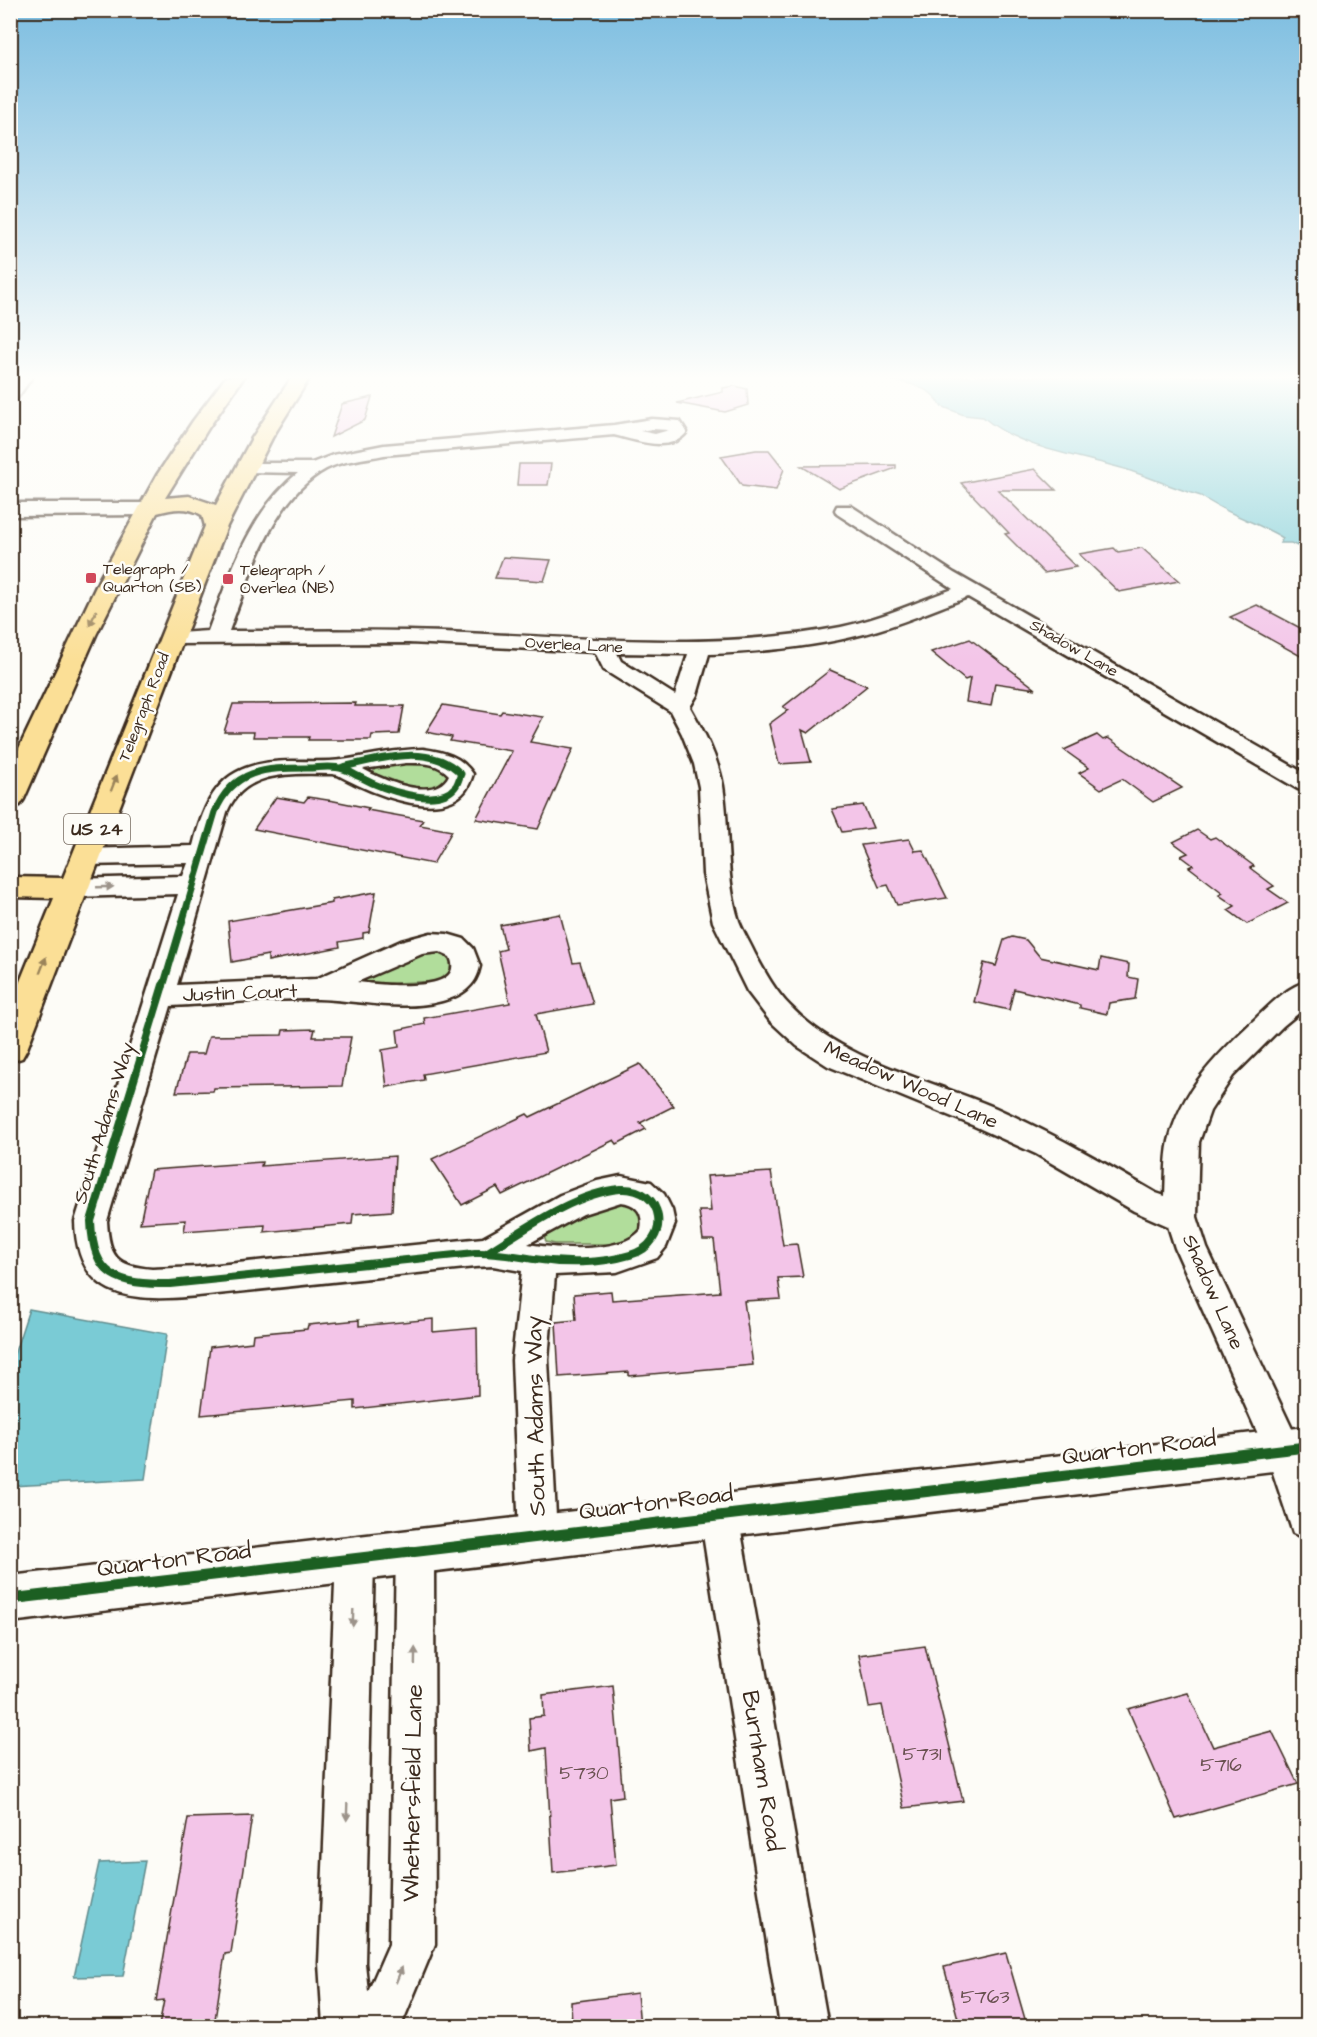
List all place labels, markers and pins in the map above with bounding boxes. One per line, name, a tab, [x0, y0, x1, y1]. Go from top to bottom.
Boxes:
place label: Telegraph / Quarton (SB)	[103, 558, 202, 598]
place label: Telegraph / Overlea (NB)	[240, 559, 334, 599]
marker: Telegraph / Quarton (SB)	[84, 571, 98, 585]
marker: Telegraph / Overlea (NB)	[221, 572, 235, 586]

